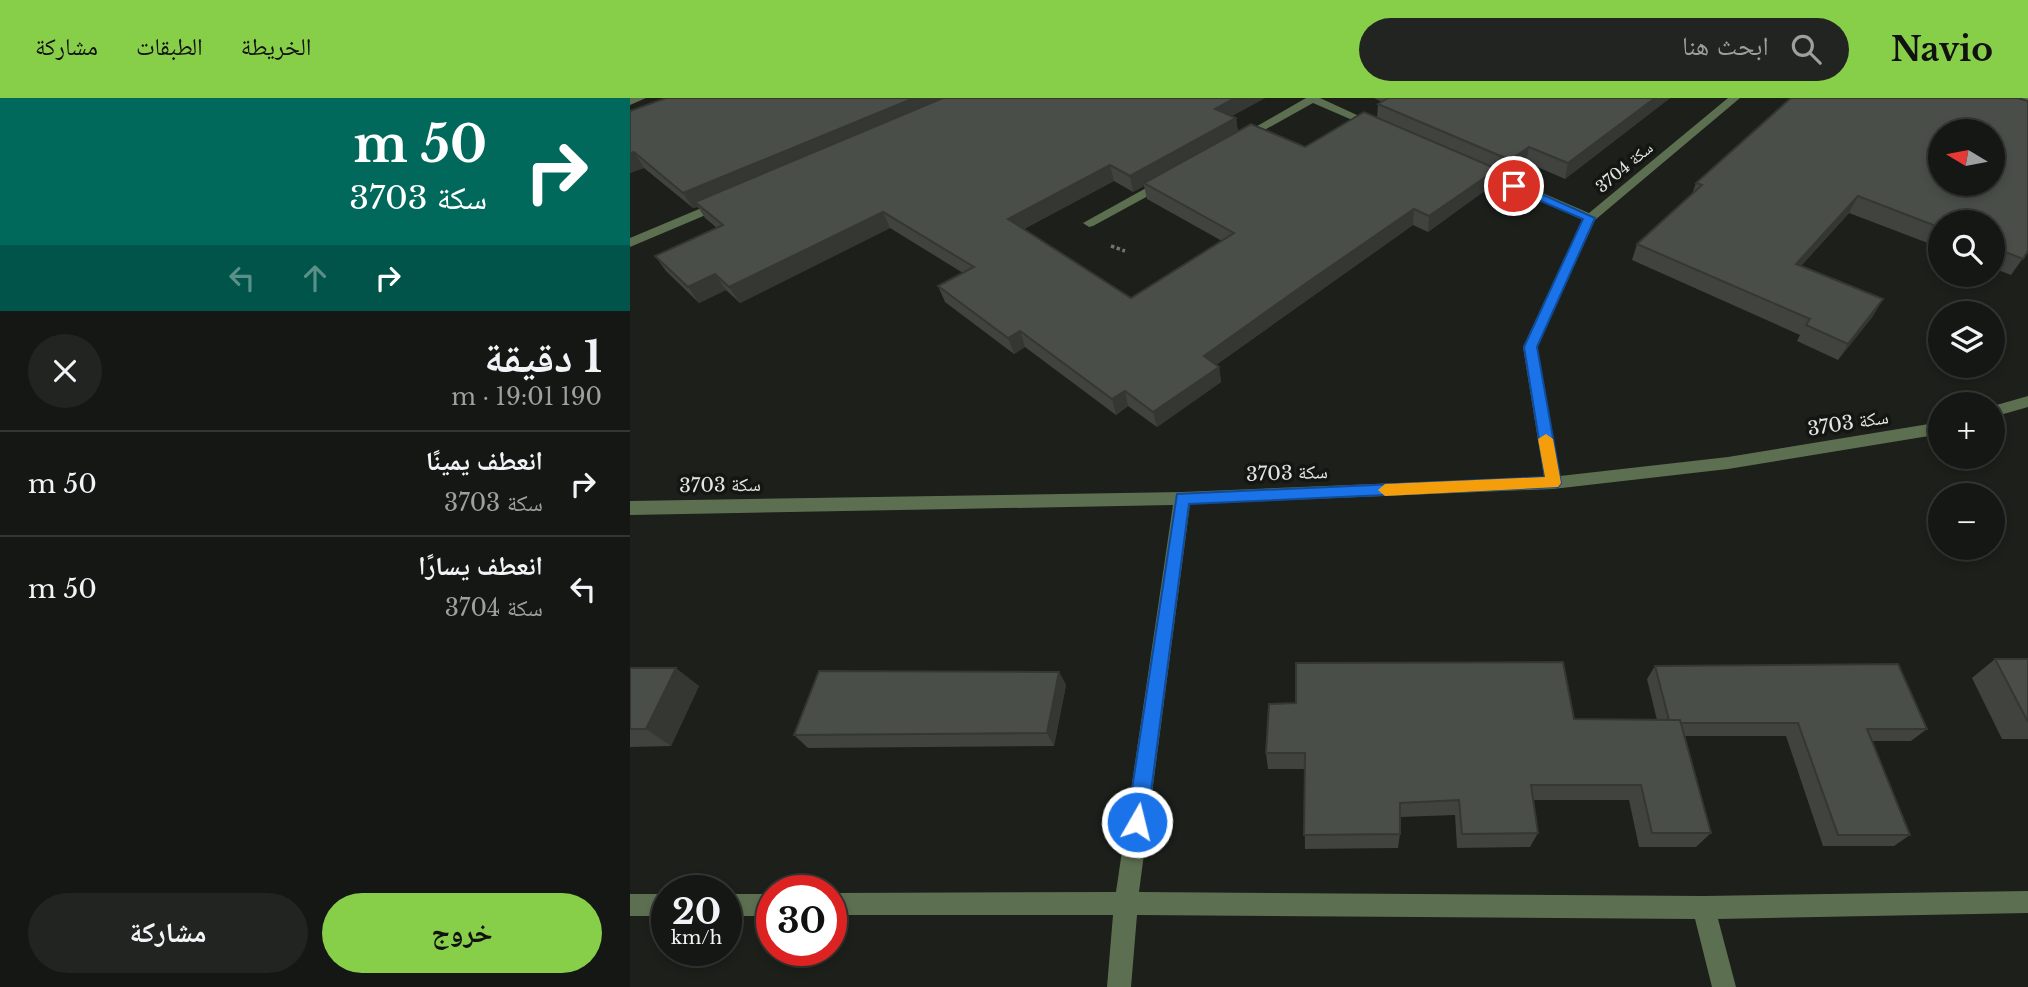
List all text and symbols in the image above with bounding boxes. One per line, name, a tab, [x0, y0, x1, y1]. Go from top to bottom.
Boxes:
search box	[1359, 18, 1849, 81]
text: Navio	[1891, 29, 1993, 70]
text: ابحث هنا	[1682, 30, 1769, 62]
icon: search	[1787, 30, 1825, 68]
text: مشاركة	[35, 32, 98, 61]
text: الطبقات	[136, 32, 203, 61]
text: الخريطة	[241, 32, 311, 61]
text: 50 m	[354, 114, 487, 175]
north arrow	[1928, 119, 2006, 196]
map controls	[1928, 119, 2005, 560]
icon: right	[511, 126, 602, 217]
street label: سكة 3704	[1591, 137, 1657, 197]
pin	[1484, 156, 1544, 216]
icon: arrive	[1495, 167, 1533, 205]
text: سكة 3703	[349, 178, 487, 218]
button: search	[1928, 210, 2005, 287]
icon: left	[223, 259, 261, 297]
icon: ahead	[296, 259, 334, 297]
icon: right	[369, 259, 407, 297]
button: layers	[1928, 301, 2005, 378]
text: 1 دقيقة	[484, 331, 602, 383]
button: close	[28, 334, 102, 408]
text: 190 m · 19:01	[451, 383, 602, 411]
button: +	[1928, 392, 2005, 469]
street label: سكة 3703	[1806, 405, 1890, 441]
text: انعطف يمينًا	[426, 445, 543, 477]
street label: سكة 3703	[1246, 460, 1328, 486]
icon: right	[564, 465, 602, 503]
text: 50 m	[28, 468, 97, 500]
street label: سكة 3703	[679, 473, 761, 497]
button: −	[1928, 483, 2005, 560]
text: سكة 3703	[444, 489, 543, 517]
text: انعطف يسارًا	[418, 550, 543, 582]
icon: left	[564, 570, 602, 608]
text: 50 m	[28, 573, 97, 605]
text: سكة 3704	[445, 594, 543, 622]
position arrow	[1100, 785, 1174, 859]
speed limit sign: 30	[756, 875, 847, 966]
text: 20	[672, 890, 721, 933]
button: مشاركة	[28, 893, 308, 973]
button: خروج	[322, 893, 602, 973]
text: km/h	[671, 927, 722, 949]

